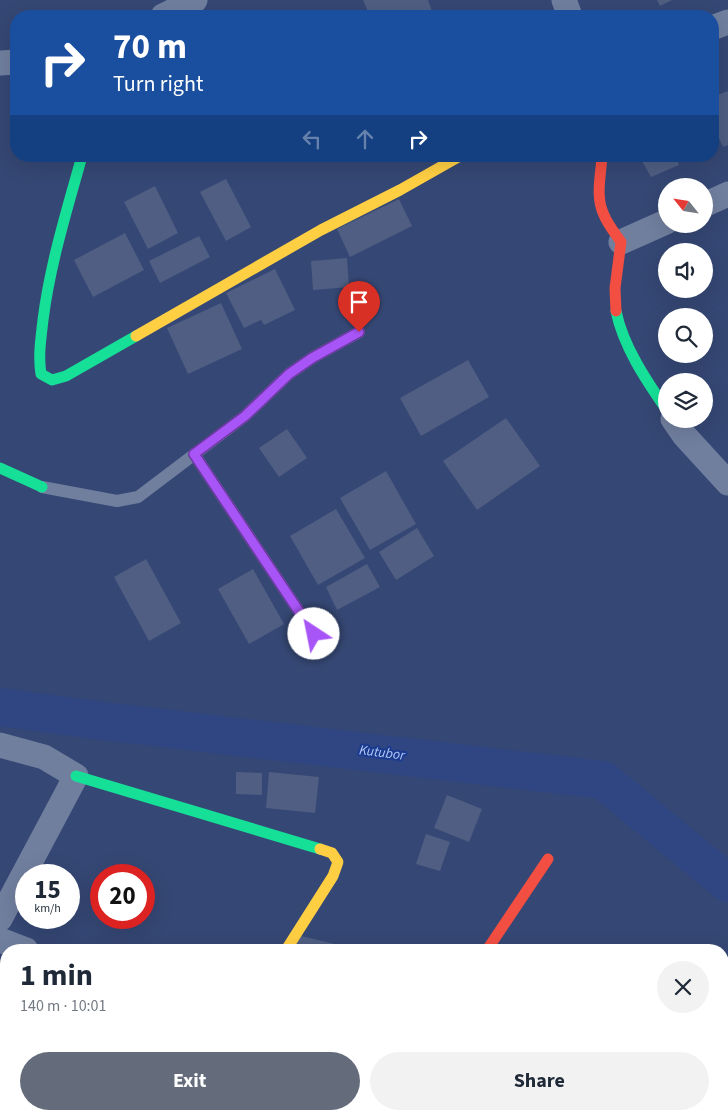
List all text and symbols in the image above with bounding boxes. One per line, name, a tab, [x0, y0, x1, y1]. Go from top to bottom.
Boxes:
text: 70 m	[113, 22, 187, 72]
icon: right	[30, 30, 95, 95]
text: Turn right	[113, 68, 203, 100]
icon: left	[298, 125, 326, 153]
icon: ahead	[351, 125, 379, 153]
icon: right	[404, 125, 432, 153]
north arrow	[658, 178, 712, 232]
map controls	[658, 178, 713, 428]
button: sound	[658, 243, 713, 298]
pin	[338, 281, 380, 332]
icon: arrive	[345, 288, 373, 316]
button: search	[658, 308, 713, 363]
button: layers	[658, 373, 713, 428]
position arrow	[287, 607, 339, 659]
water label: Kutubor	[358, 740, 407, 766]
speed limit sign: 20	[90, 864, 155, 929]
text: 15	[34, 872, 61, 908]
text: km/h	[34, 900, 61, 917]
text: 1 min	[20, 954, 93, 997]
button: close	[657, 961, 709, 1013]
text: 140 m · 10:01	[20, 995, 107, 1017]
button: Exit	[20, 1052, 360, 1110]
button: Share	[370, 1052, 709, 1110]

